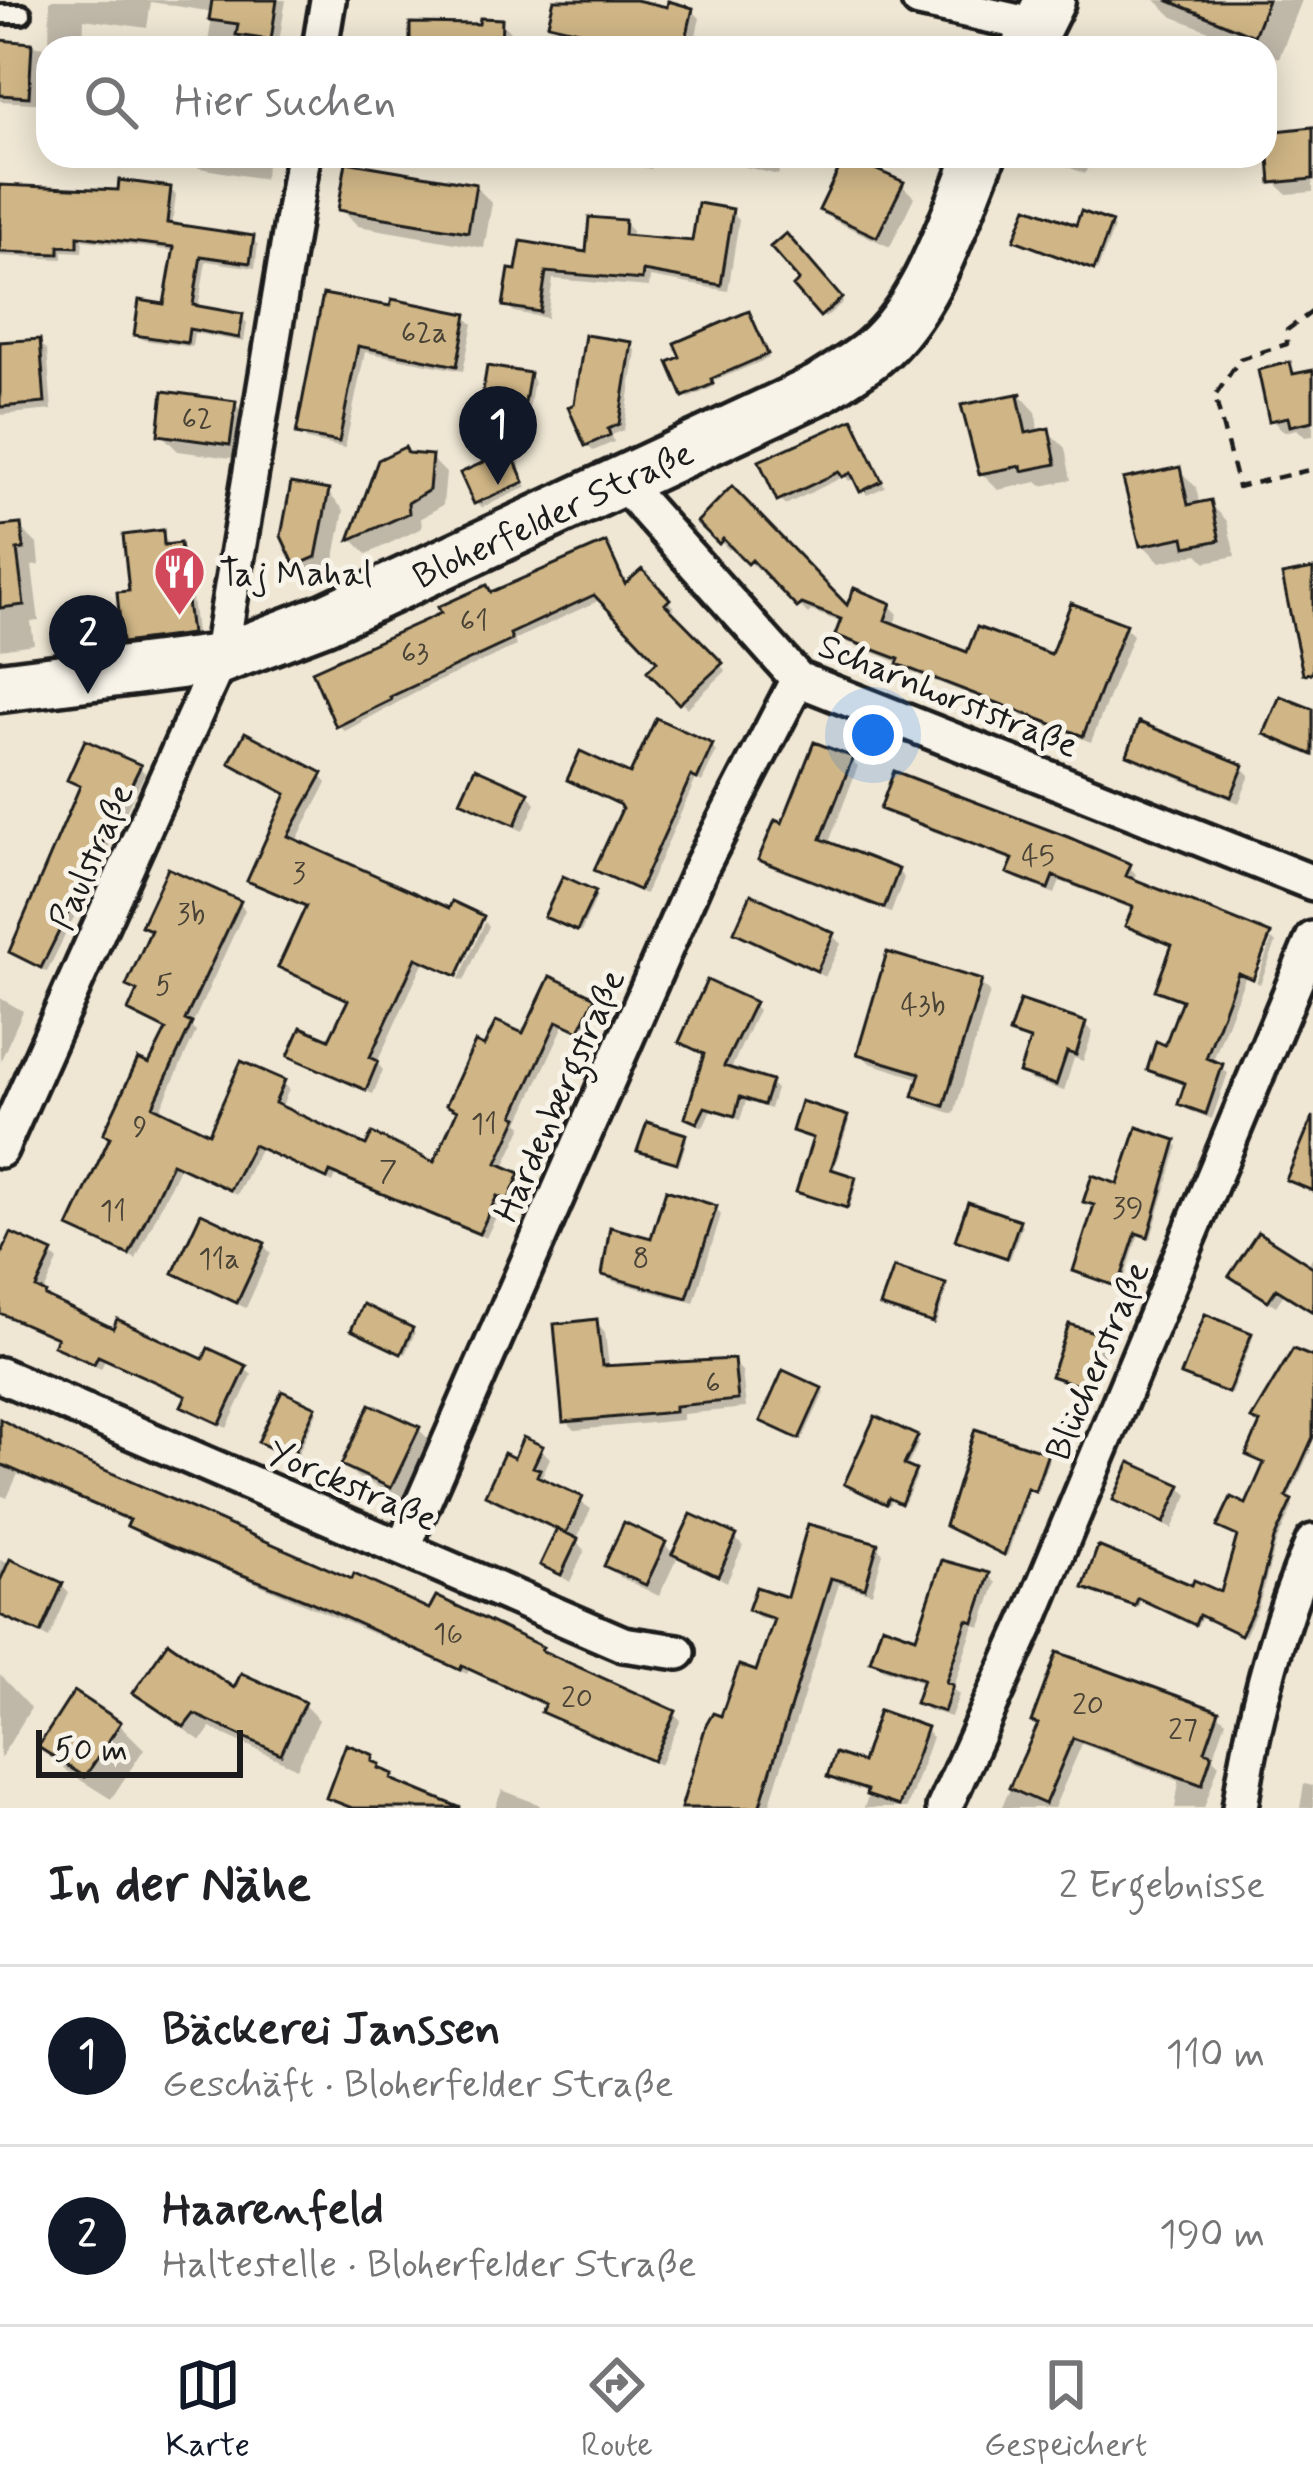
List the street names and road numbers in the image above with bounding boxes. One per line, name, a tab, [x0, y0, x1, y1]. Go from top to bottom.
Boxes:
street label: Bloherfelder Straße	[406, 431, 702, 602]
street label: Scharnhorststraße	[811, 624, 1085, 771]
street label: Paulstraße	[40, 777, 146, 938]
street label: Hardenbergstraße	[484, 963, 641, 1232]
street label: Blücherstraße	[1036, 1255, 1162, 1468]
street label: Yorckstraße	[260, 1430, 444, 1544]

